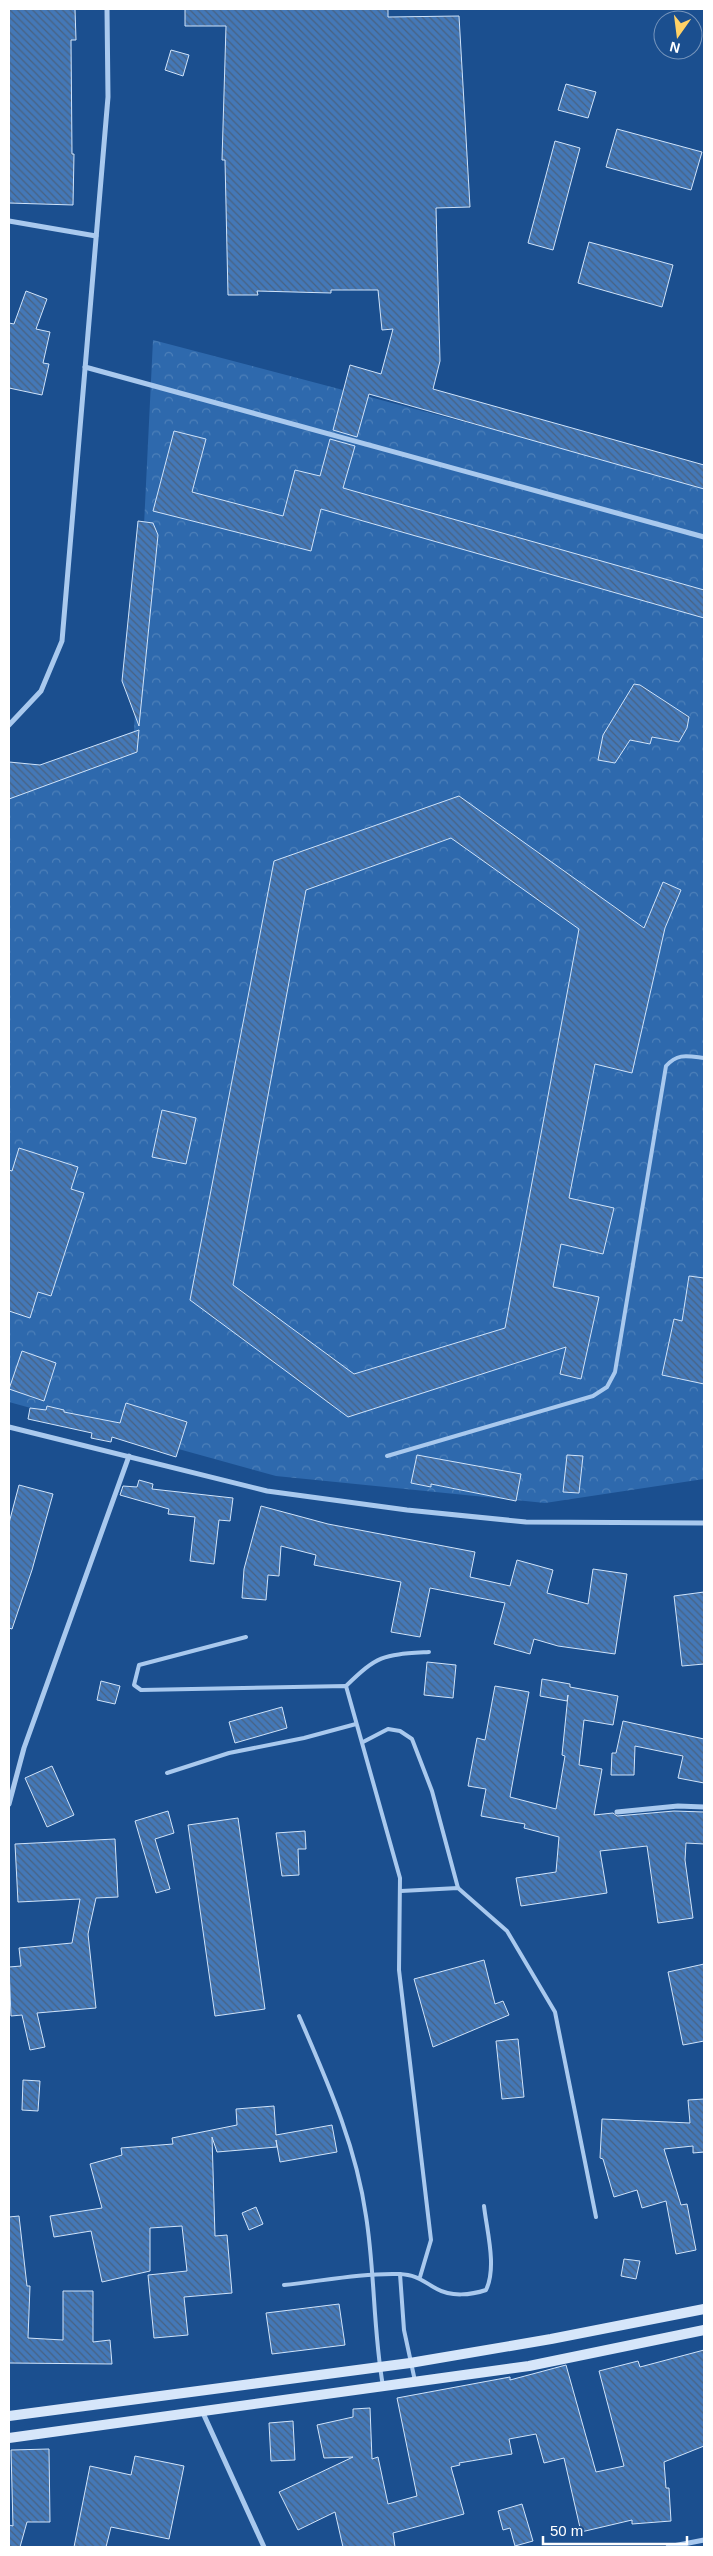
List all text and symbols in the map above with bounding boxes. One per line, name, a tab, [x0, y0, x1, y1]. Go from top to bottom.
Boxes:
north arrow	[653, 10, 703, 60]
text: N	[668, 39, 682, 57]
scale bar	[543, 2514, 687, 2546]
text: 50 m	[550, 2522, 583, 2539]

